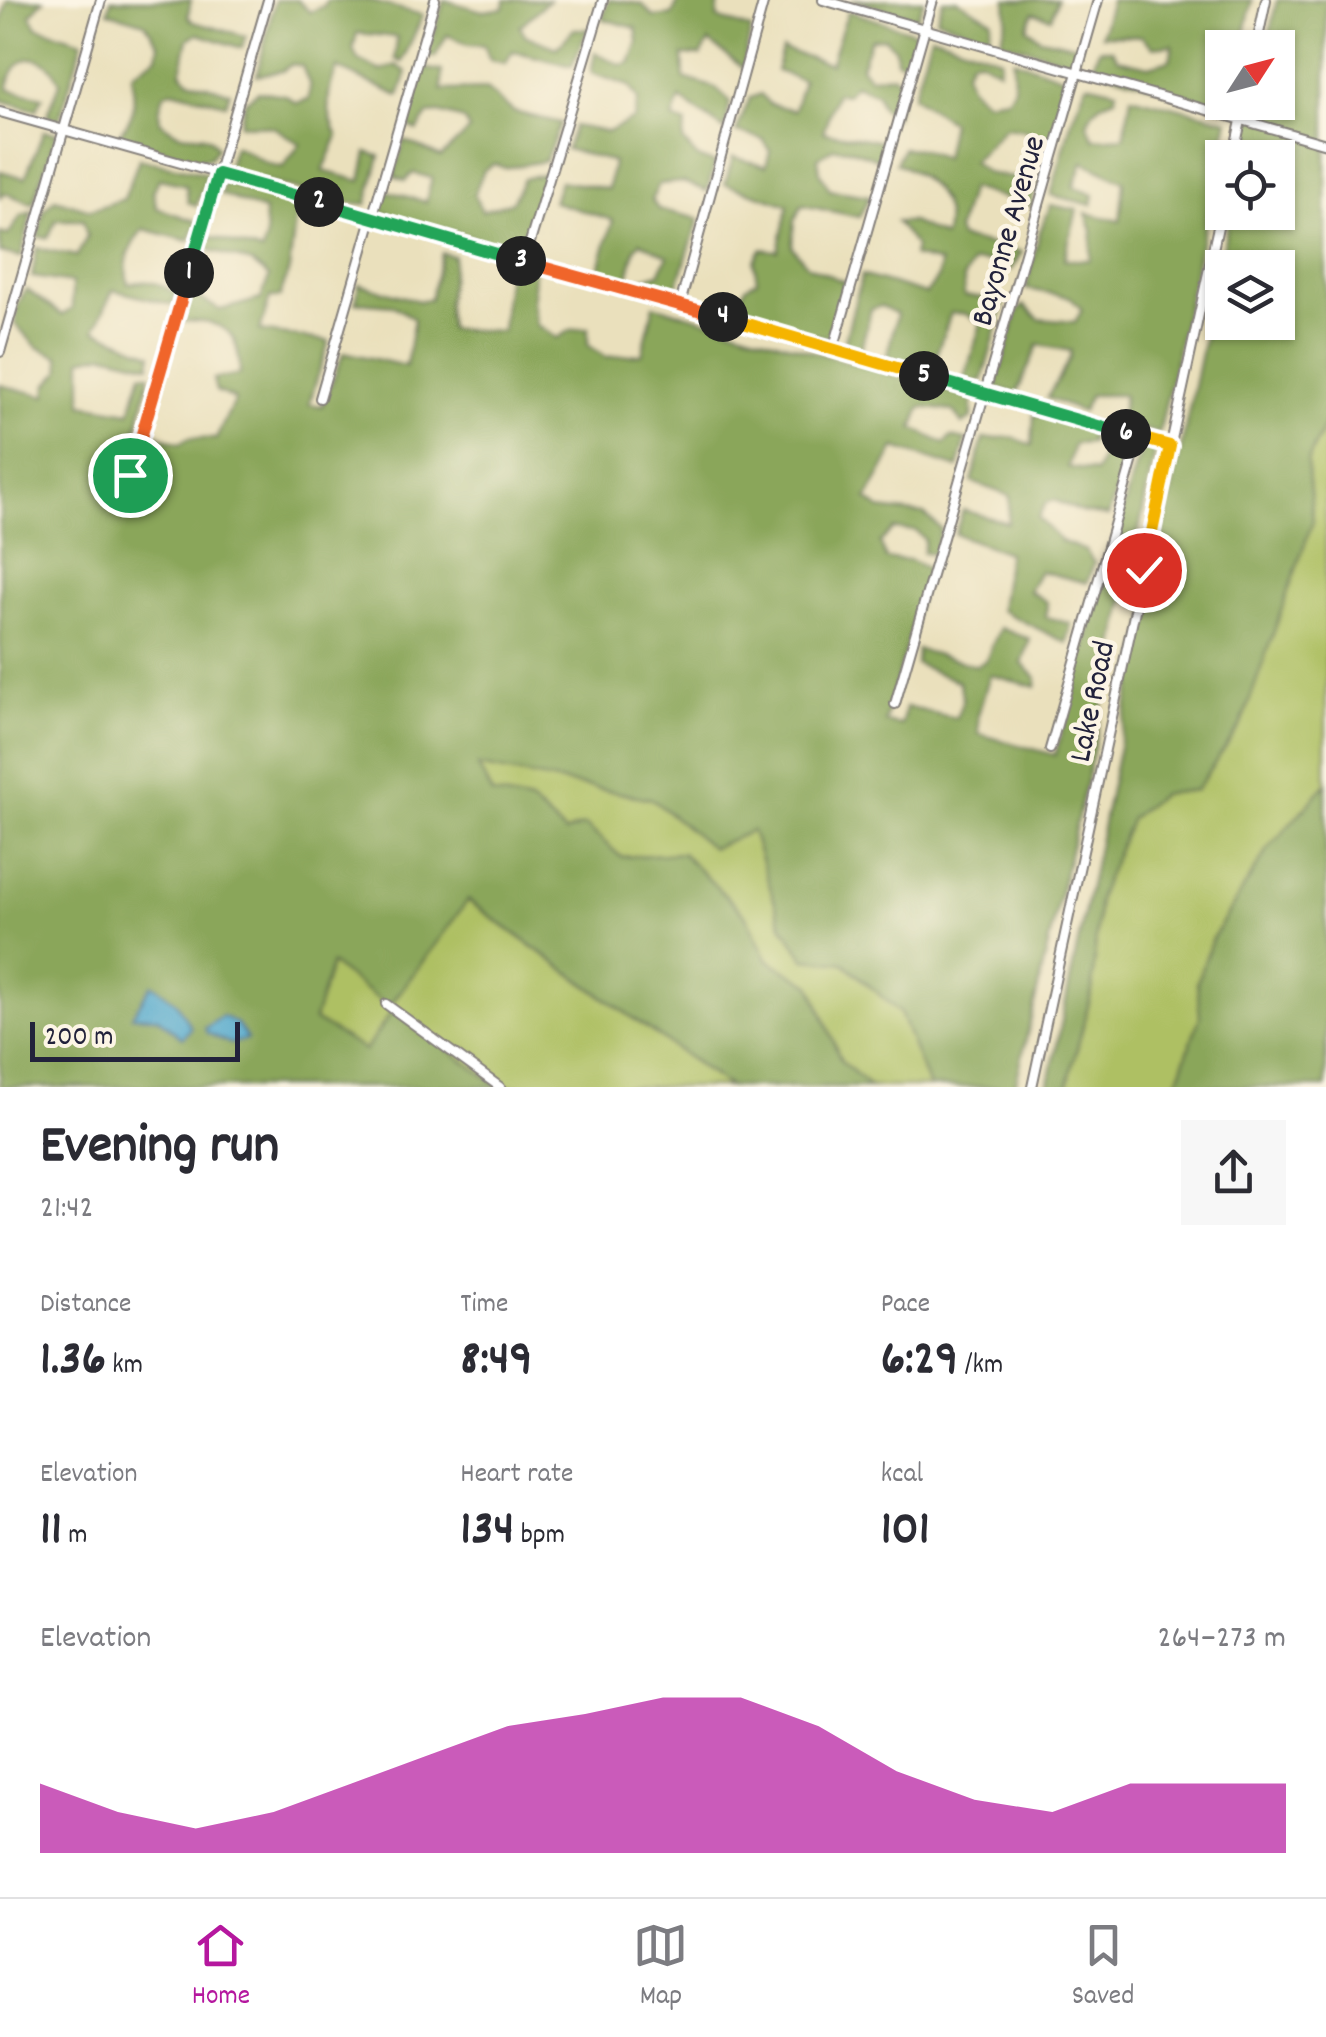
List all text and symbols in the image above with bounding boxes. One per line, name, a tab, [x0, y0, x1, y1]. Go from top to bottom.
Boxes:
north arrow	[1205, 30, 1295, 120]
map controls	[1205, 30, 1295, 340]
street label: Bayonne Avenue	[962, 131, 1060, 332]
button: locate	[1205, 140, 1295, 230]
pin: 2	[294, 177, 344, 227]
text: 2	[313, 182, 325, 222]
pin: 3	[496, 236, 546, 286]
text: 3	[515, 241, 527, 281]
pin: 1	[164, 248, 214, 298]
button: layers	[1205, 250, 1295, 340]
text: 1	[186, 253, 192, 293]
pin: 4	[698, 292, 748, 342]
text: 4	[717, 297, 729, 337]
pin: 5	[899, 351, 949, 401]
text: 5	[918, 356, 930, 396]
pin: 6	[1101, 409, 1151, 459]
text: 6	[1119, 414, 1133, 454]
pin	[88, 433, 173, 518]
icon: arrive	[103, 448, 158, 503]
pin	[1102, 528, 1187, 613]
icon: check	[1117, 543, 1172, 598]
street label: Lake Road	[1060, 637, 1130, 767]
scale bar	[30, 1017, 240, 1062]
text: 200 m	[45, 1019, 113, 1059]
text: Evening run	[40, 1110, 279, 1189]
button: share	[1181, 1120, 1286, 1225]
text: 21:42	[40, 1187, 94, 1233]
text: Distance	[40, 1286, 131, 1326]
text: Time	[460, 1286, 508, 1326]
text: Pace	[881, 1286, 930, 1326]
text: 1.36	[40, 1326, 106, 1398]
text: 8:49	[460, 1326, 532, 1398]
text: 6:29	[881, 1326, 958, 1398]
text: km	[106, 1347, 143, 1387]
text: /km	[958, 1347, 1003, 1387]
text: Elevation	[40, 1456, 137, 1496]
text: Heart rate	[460, 1456, 573, 1496]
text: kcal	[881, 1456, 923, 1496]
text: 11	[40, 1496, 62, 1568]
text: 134	[460, 1496, 514, 1568]
text: 101	[881, 1496, 930, 1568]
text: m	[62, 1517, 88, 1557]
text: bpm	[514, 1517, 565, 1557]
text: Elevation	[40, 1617, 151, 1663]
text: 264–273 m	[1157, 1617, 1286, 1663]
tab: Home	[192, 1918, 250, 2018]
tab: Map	[633, 1918, 688, 2018]
tab: Saved	[1072, 1918, 1134, 2018]

